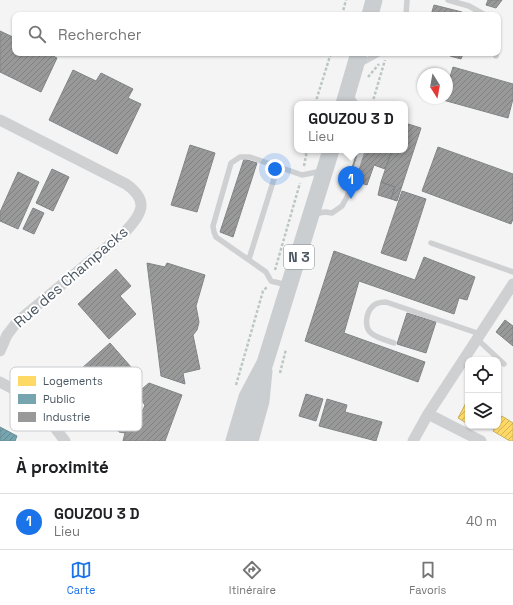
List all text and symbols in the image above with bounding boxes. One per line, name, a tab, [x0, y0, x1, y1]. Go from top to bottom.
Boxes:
search box	[12, 12, 501, 56]
icon: search	[26, 23, 48, 45]
text: Rechercher	[58, 25, 141, 44]
north arrow	[417, 68, 453, 104]
popup	[294, 101, 408, 153]
text: GOUZOU 3 D	[308, 109, 394, 128]
text: Lieu	[308, 128, 334, 145]
your location	[265, 159, 285, 179]
pin: 1	[338, 166, 364, 199]
street label: Rue des Champacks	[10, 222, 132, 331]
road number: N 3	[284, 245, 314, 269]
map controls	[465, 357, 501, 429]
button: locate	[465, 357, 501, 393]
legend	[10, 367, 142, 431]
text: Logements	[43, 374, 103, 388]
text: Public	[43, 392, 75, 406]
button: layers	[465, 393, 501, 429]
text: Industrie	[43, 410, 90, 424]
text: À proximité	[16, 456, 109, 478]
text: GOUZOU 3 D	[54, 504, 140, 523]
text: 1	[26, 513, 32, 530]
text: 40 m	[466, 513, 497, 530]
text: Lieu	[54, 523, 80, 540]
tab: Carte	[67, 559, 96, 597]
tab: Itinéraire	[229, 559, 276, 597]
tab: Favoris	[409, 559, 446, 597]

